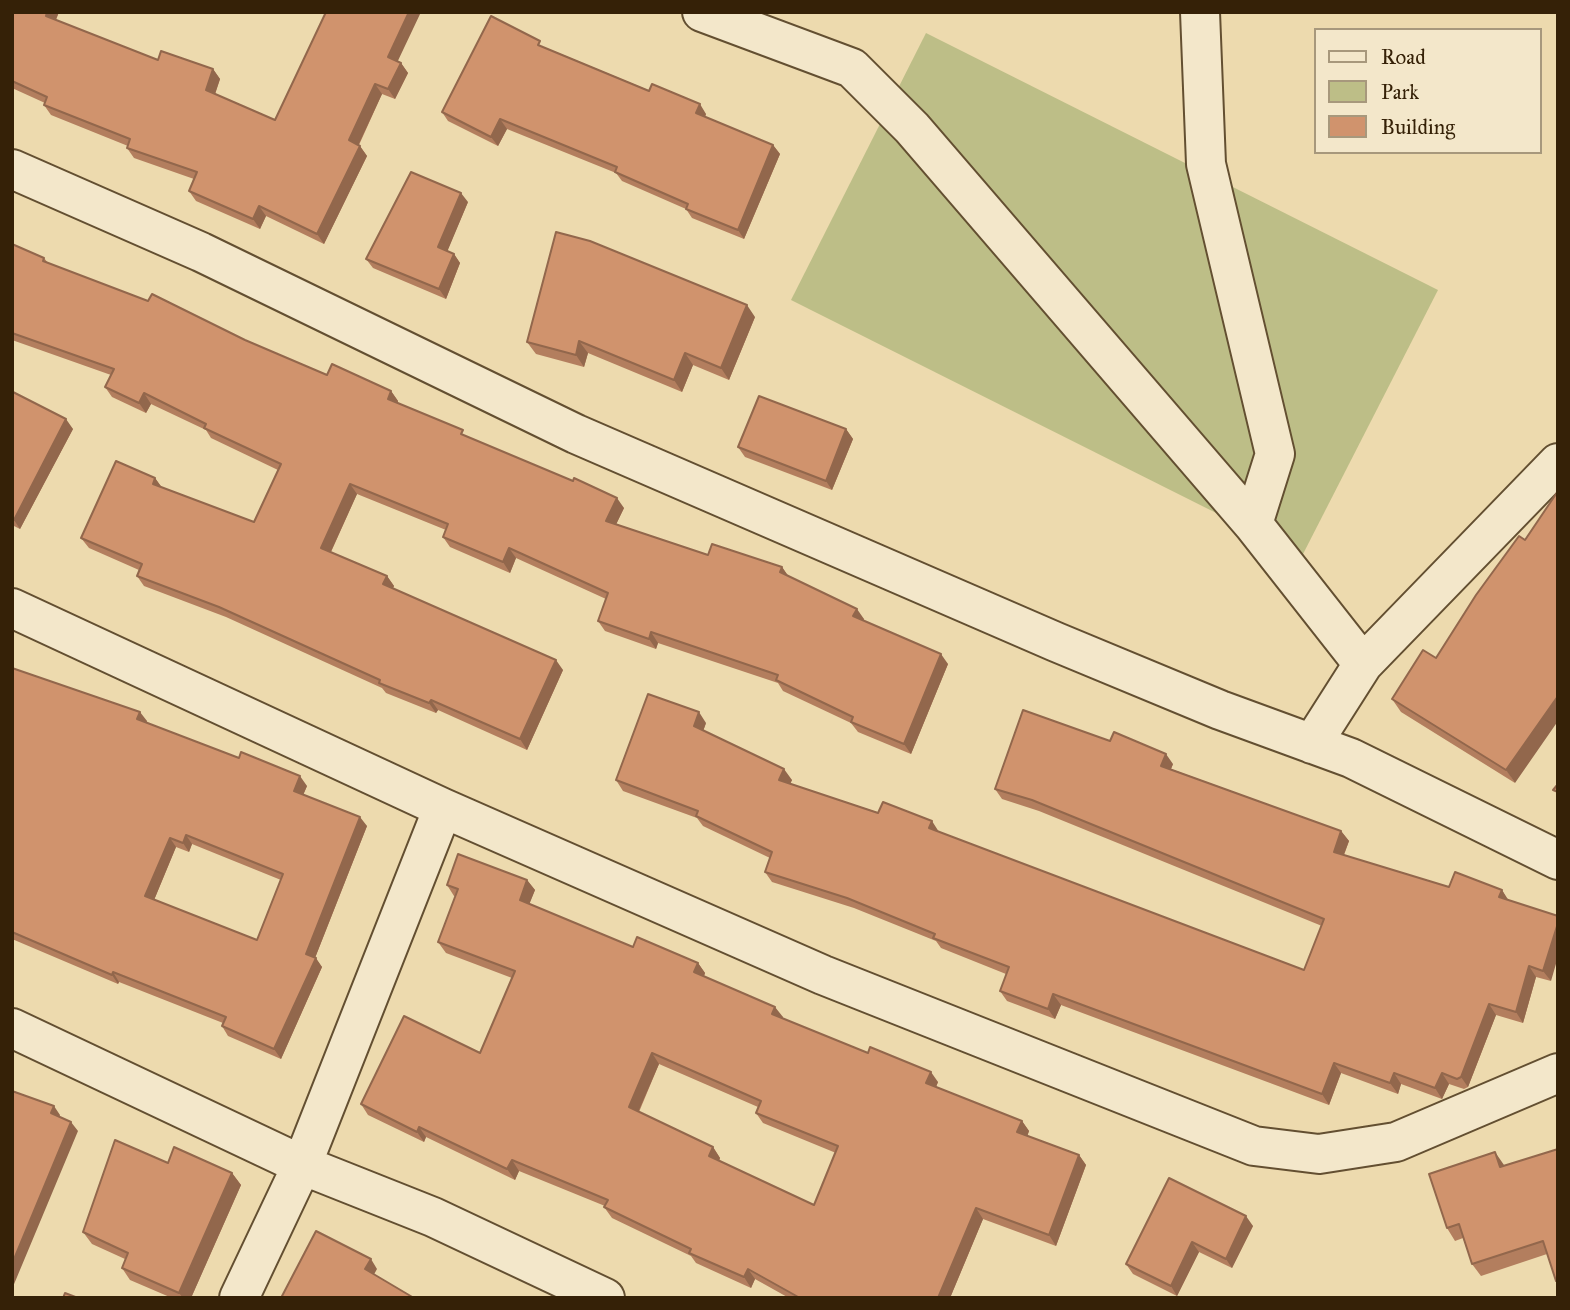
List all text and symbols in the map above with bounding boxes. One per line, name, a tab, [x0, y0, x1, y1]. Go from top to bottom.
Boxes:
legend	[1314, 28, 1542, 154]
text: Road	[1381, 44, 1426, 70]
text: Park	[1381, 79, 1419, 105]
text: Building	[1381, 114, 1455, 140]

